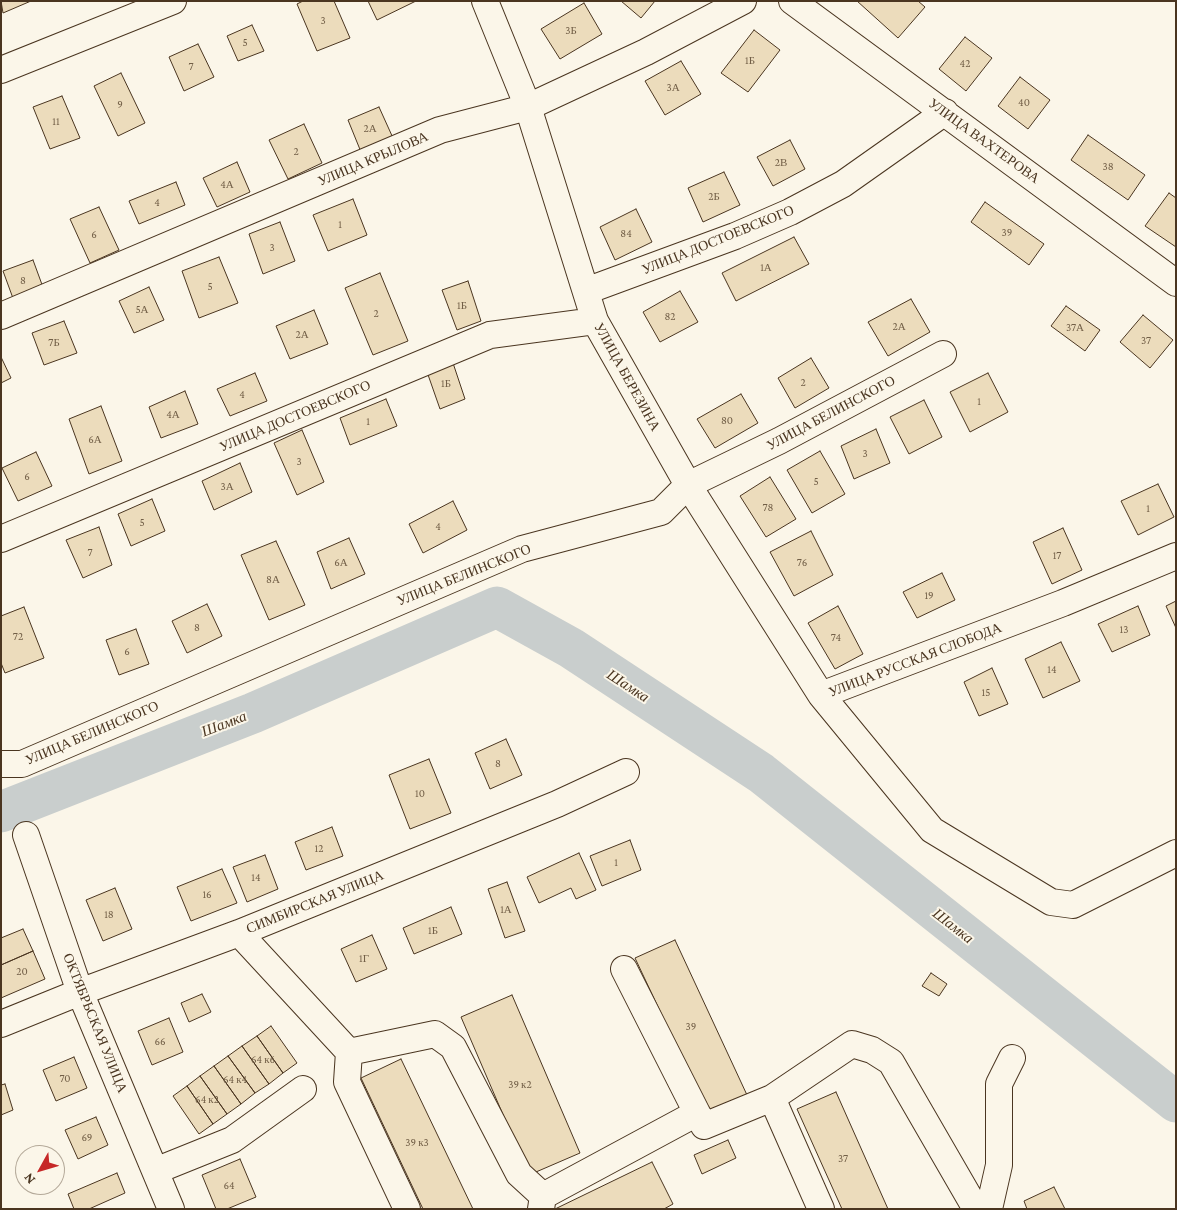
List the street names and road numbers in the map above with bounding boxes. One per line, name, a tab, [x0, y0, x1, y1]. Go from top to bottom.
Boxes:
street label: УЛИЦА ВАХТЕРОВА	[925, 95, 1043, 187]
street label: УЛИЦА КРЫЛОВА	[315, 128, 431, 190]
street label: УЛИЦА ДОСТОЕВСКОГО	[639, 202, 797, 278]
street label: УЛИЦА БЕРЕЗИНА	[590, 320, 664, 434]
street label: УЛИЦА БЕЛИНСКОГО	[764, 372, 898, 454]
street label: УЛИЦА ДОСТОЕВСКОГО	[217, 376, 373, 456]
street label: УЛИЦА БЕЛИНСКОГО	[394, 540, 534, 610]
street label: УЛИЦА РУССКАЯ СЛОБОДА	[826, 619, 1004, 701]
street label: УЛИЦА БЕЛИНСКОГО	[23, 697, 161, 769]
street label: СИМБИРСКАЯ УЛИЦА	[244, 867, 386, 937]
street label: ОКТЯБРЬСКАЯ УЛИЦА	[59, 951, 131, 1095]

